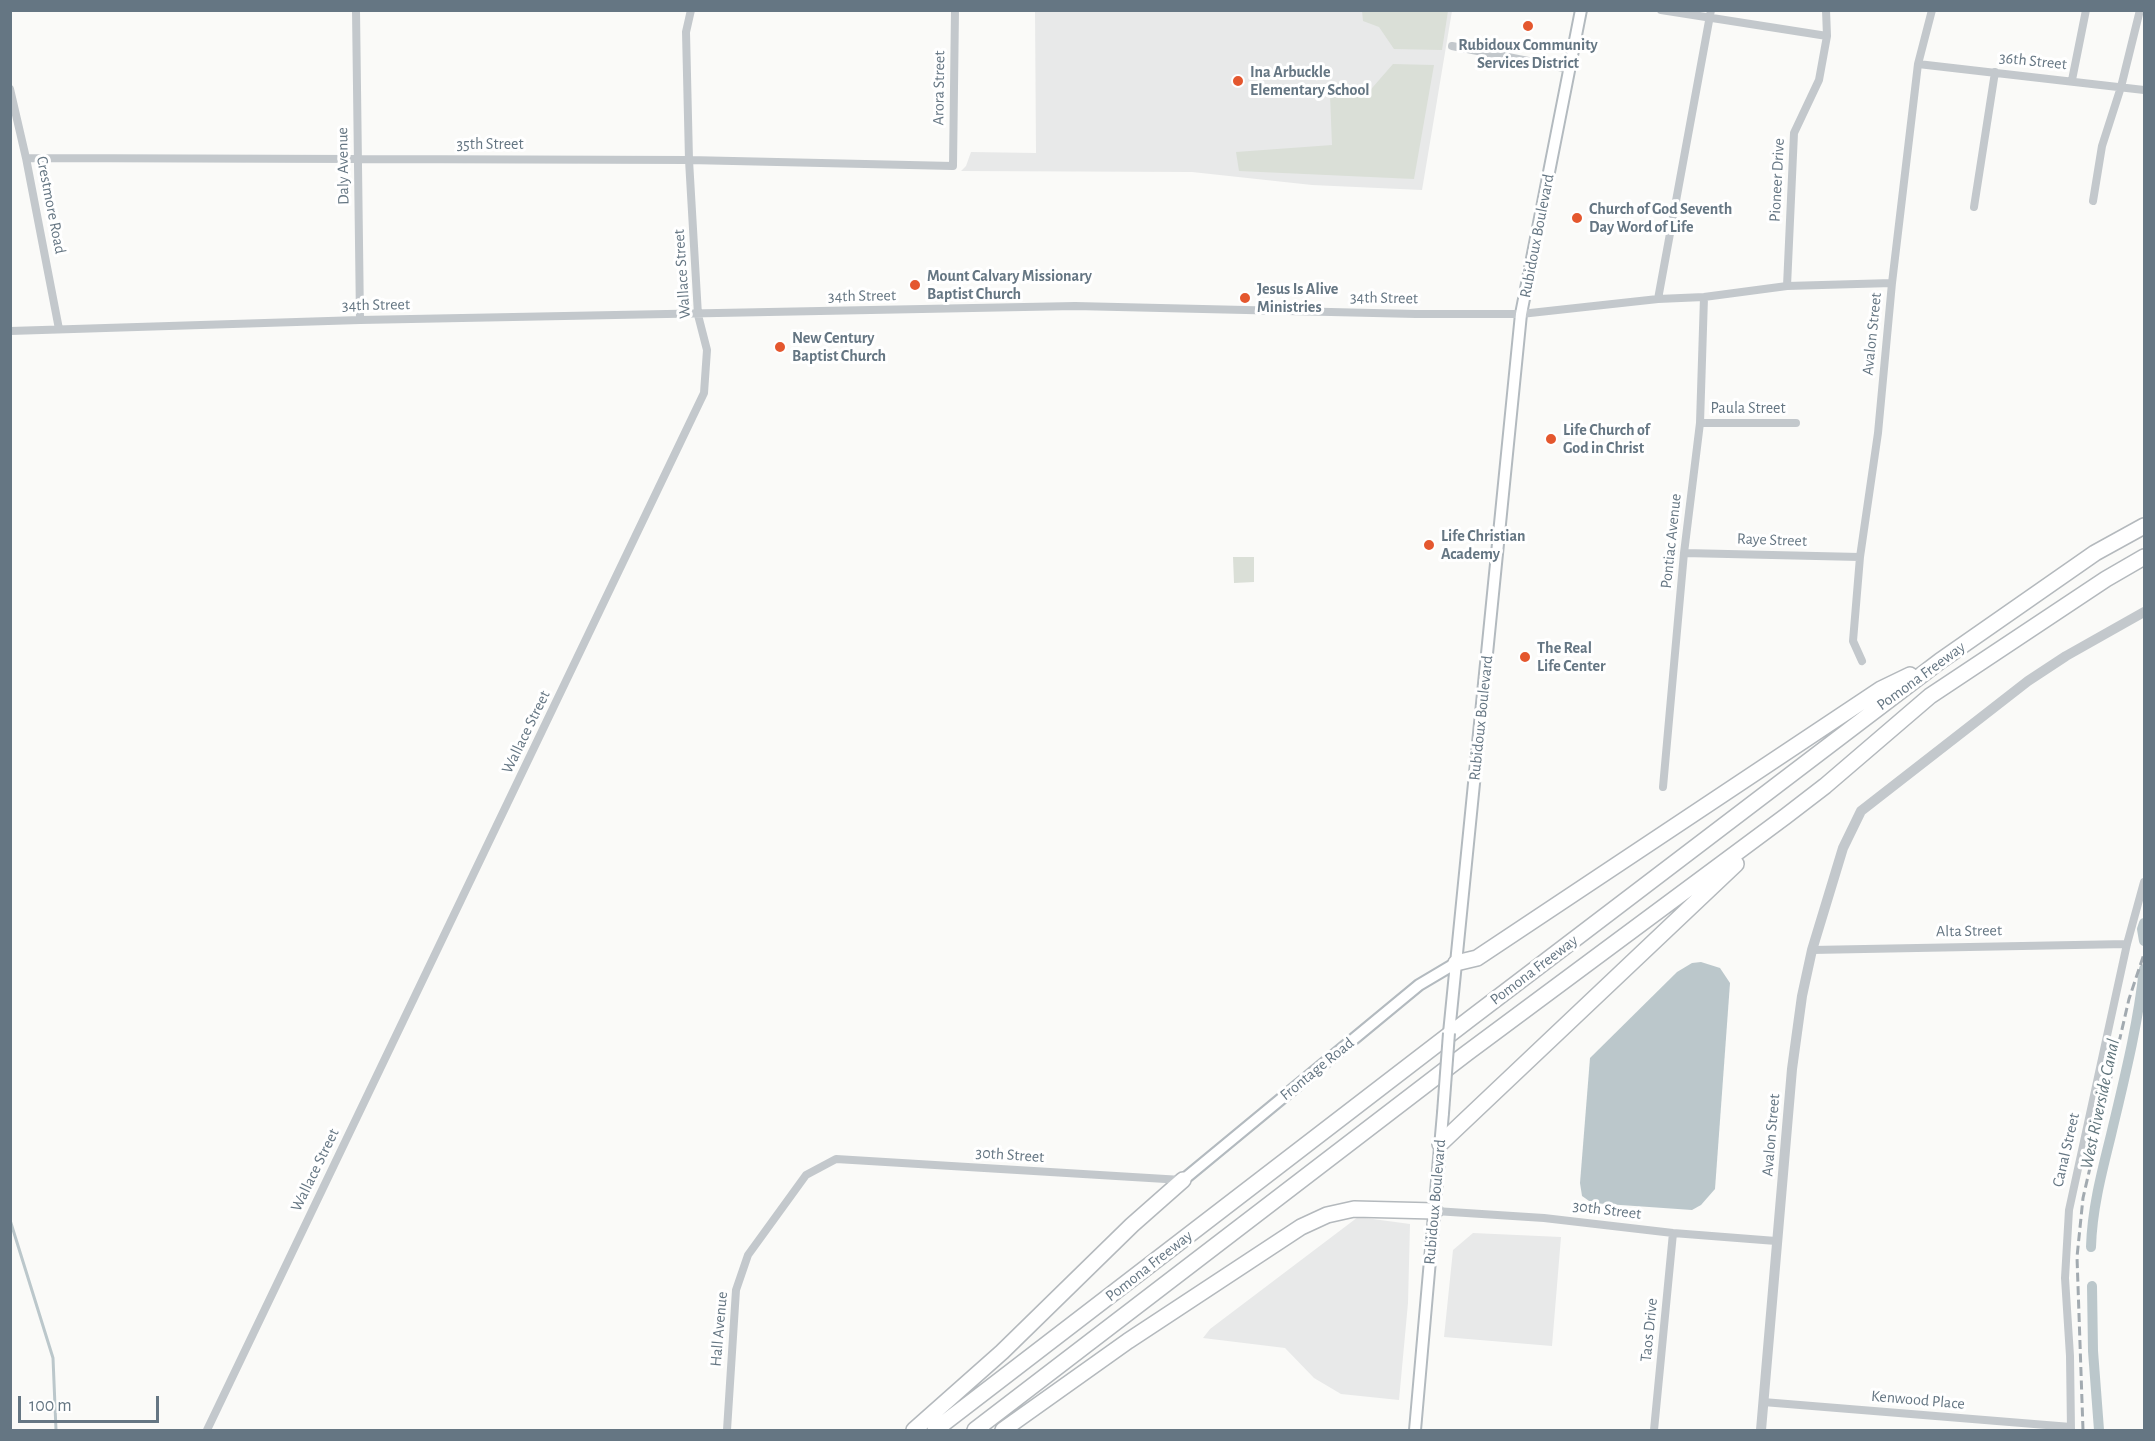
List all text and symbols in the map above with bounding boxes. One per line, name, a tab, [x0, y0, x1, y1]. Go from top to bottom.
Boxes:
marker: Rubidoux Community Services District	[1521, 19, 1535, 33]
place label: Rubidoux Community Services District	[1458, 35, 1598, 73]
street label: 36th Street	[1998, 48, 2068, 74]
street label: Arora Street	[929, 51, 949, 125]
place label: Ina Arbuckle Elementary School	[1250, 62, 1370, 100]
marker: Ina Arbuckle Elementary School	[1231, 74, 1245, 88]
street label: Daly Avenue	[333, 127, 353, 205]
street label: 35th Street	[456, 134, 524, 154]
street label: Pioneer Drive	[1765, 138, 1789, 222]
street label: Crestmore Road	[32, 155, 70, 255]
street label: Rubidoux Boulevard	[1516, 172, 1558, 300]
place label: Church of God Seventh Day Word of Life	[1589, 199, 1732, 237]
marker: Church of God Seventh Day Word of Life	[1570, 211, 1584, 225]
street label: Wallace Street	[669, 228, 695, 320]
place label: Mount Calvary Missionary Baptist Church	[927, 266, 1092, 304]
marker: Mount Calvary Missionary Baptist Church	[908, 278, 922, 292]
place label: Jesus Is Alive Ministries	[1257, 279, 1338, 317]
street label: 34th Street	[828, 286, 896, 306]
street label: 34th Street	[1350, 288, 1418, 308]
marker: Jesus Is Alive Ministries	[1238, 291, 1252, 305]
street label: Avalon Street	[1858, 292, 1886, 376]
street label: 34th Street	[342, 295, 410, 315]
place label: New Century Baptist Church	[792, 328, 886, 366]
marker: New Century Baptist Church	[773, 340, 787, 354]
street label: Paula Street	[1710, 398, 1786, 418]
place label: Life Church of God in Christ	[1563, 420, 1650, 458]
marker: Life Church of God in Christ	[1544, 432, 1558, 446]
street label: Pontiac Avenue	[1656, 493, 1686, 589]
place label: Life Christian Academy	[1441, 526, 1525, 564]
street label: Raye Street	[1737, 529, 1807, 551]
marker: Life Christian Academy	[1422, 538, 1436, 552]
street label: Pomona Freeway	[1873, 637, 1969, 715]
place label: The Real Life Center	[1537, 638, 1606, 676]
marker: The Real Life Center	[1518, 650, 1532, 664]
street label: Rubidoux Boulevard	[1465, 655, 1497, 781]
street label: Wallace Street	[498, 687, 554, 777]
street label: Alta Street	[1936, 921, 2002, 941]
street label: Pomona Freeway	[1486, 931, 1582, 1009]
street label: Frontage Road	[1276, 1033, 1358, 1105]
water label: West Riverside Canal	[2076, 1037, 2124, 1171]
street label: Avalon Street	[1758, 1093, 1784, 1177]
street label: Canal Street	[2048, 1111, 2084, 1189]
street label: Wallace Street	[287, 1125, 343, 1215]
street label: Rubidoux Boulevard	[1420, 1139, 1450, 1265]
street label: 30th Street	[975, 1143, 1045, 1167]
street label: 30th Street	[1572, 1196, 1642, 1224]
street label: Pomona Freeway	[1102, 1226, 1196, 1306]
street label: Hall Avenue	[706, 1291, 732, 1367]
street label: Taos Drive	[1636, 1297, 1662, 1363]
scale bar	[21, 1384, 162, 1422]
street label: Kenwood Place	[1870, 1386, 1966, 1414]
text: 100 m	[29, 1397, 72, 1415]

